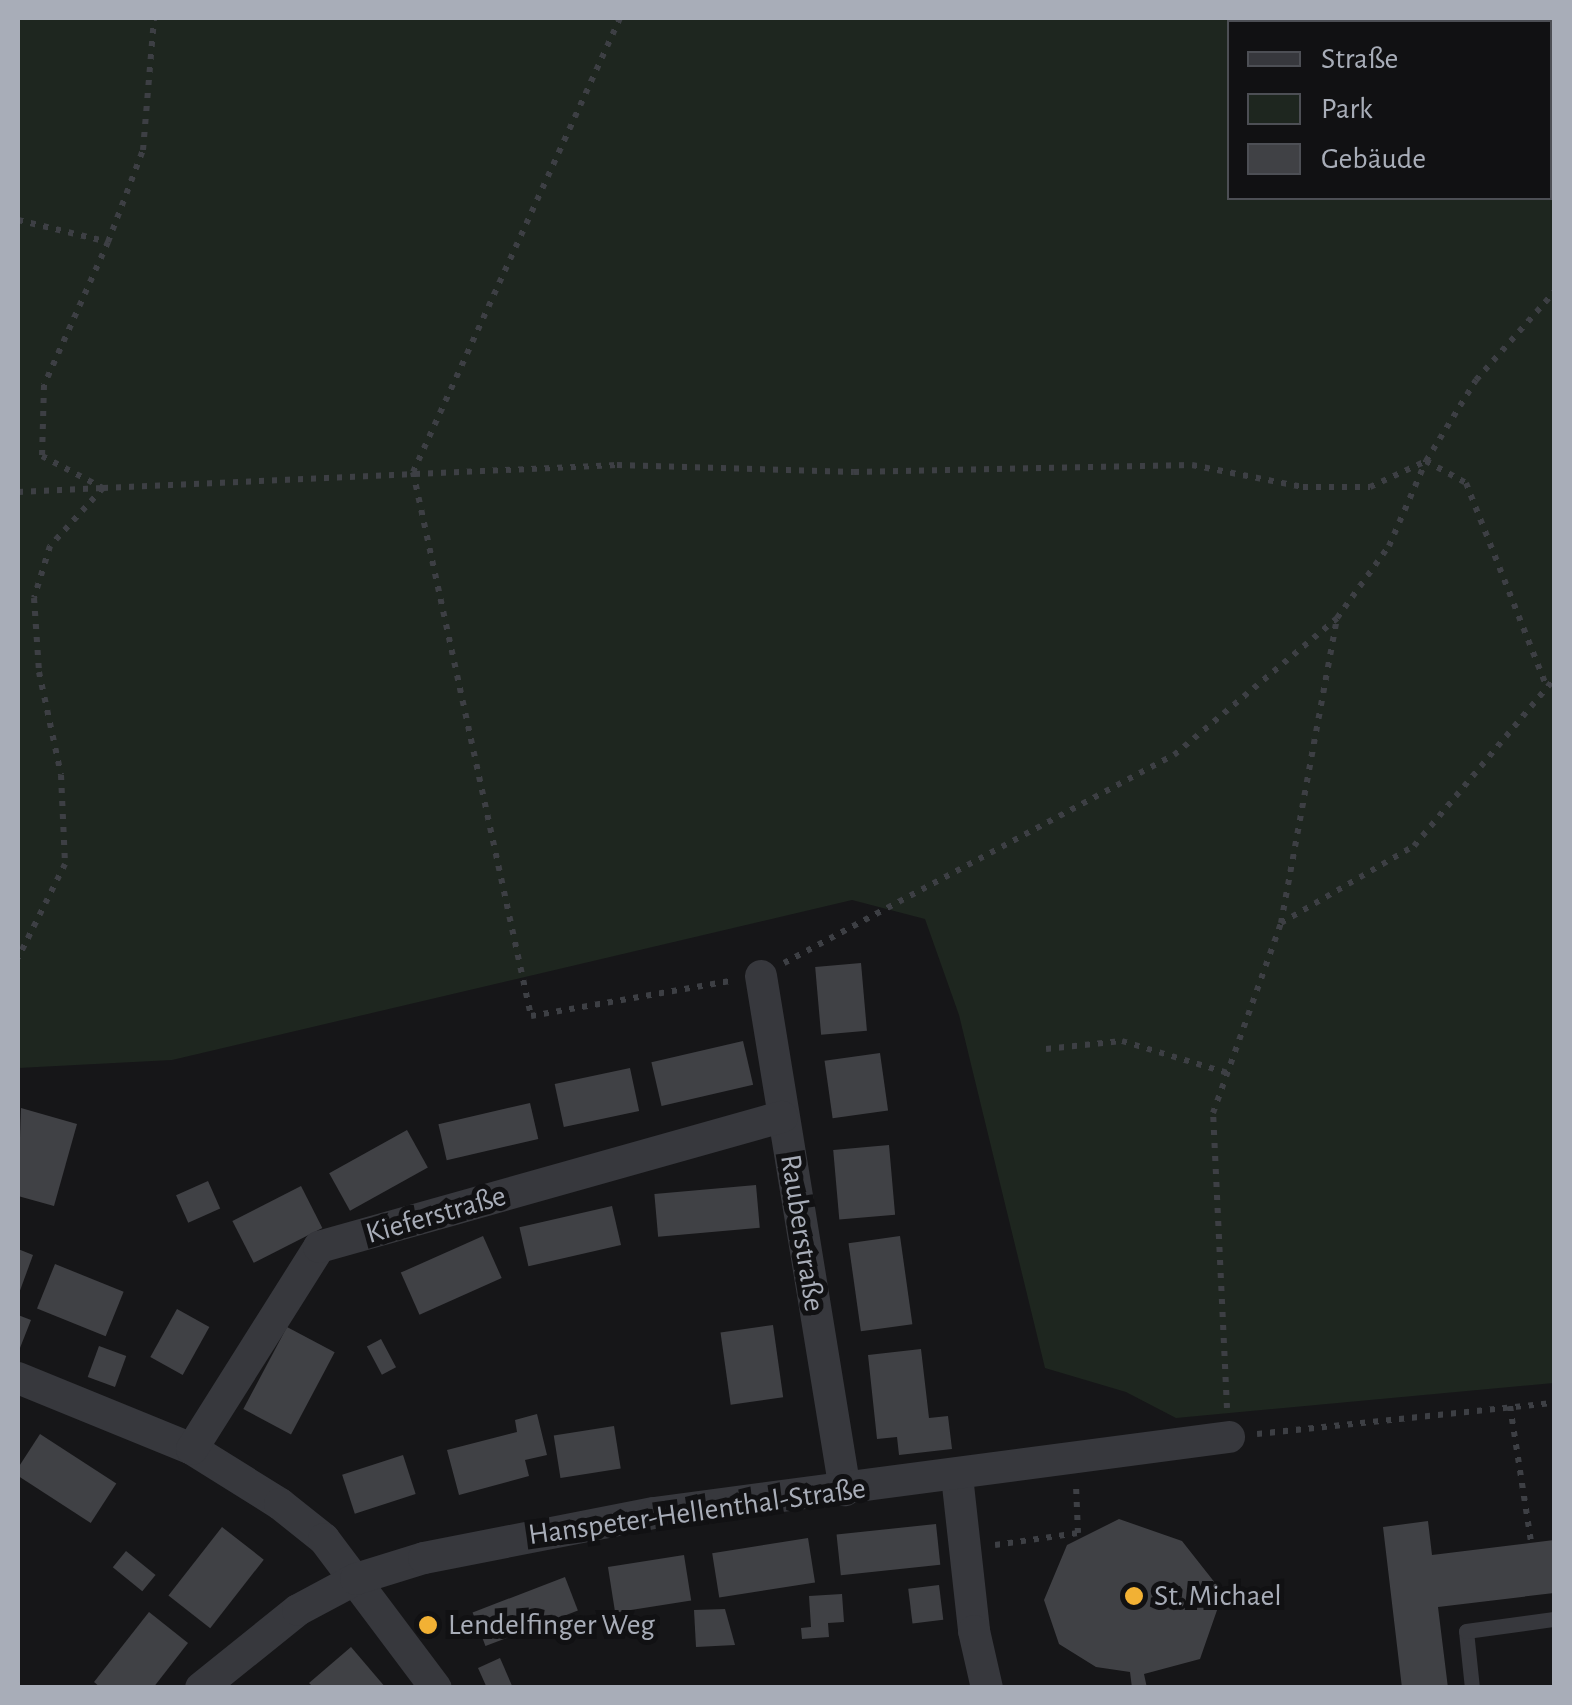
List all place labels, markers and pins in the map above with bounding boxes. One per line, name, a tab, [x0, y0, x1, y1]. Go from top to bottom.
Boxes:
place label: St. Michael	[1154, 1578, 1282, 1614]
marker: St. Michael	[1123, 1585, 1145, 1607]
place label: Lendelfinger Weg	[448, 1607, 655, 1643]
marker: Lendelfinger Weg	[417, 1614, 439, 1636]

